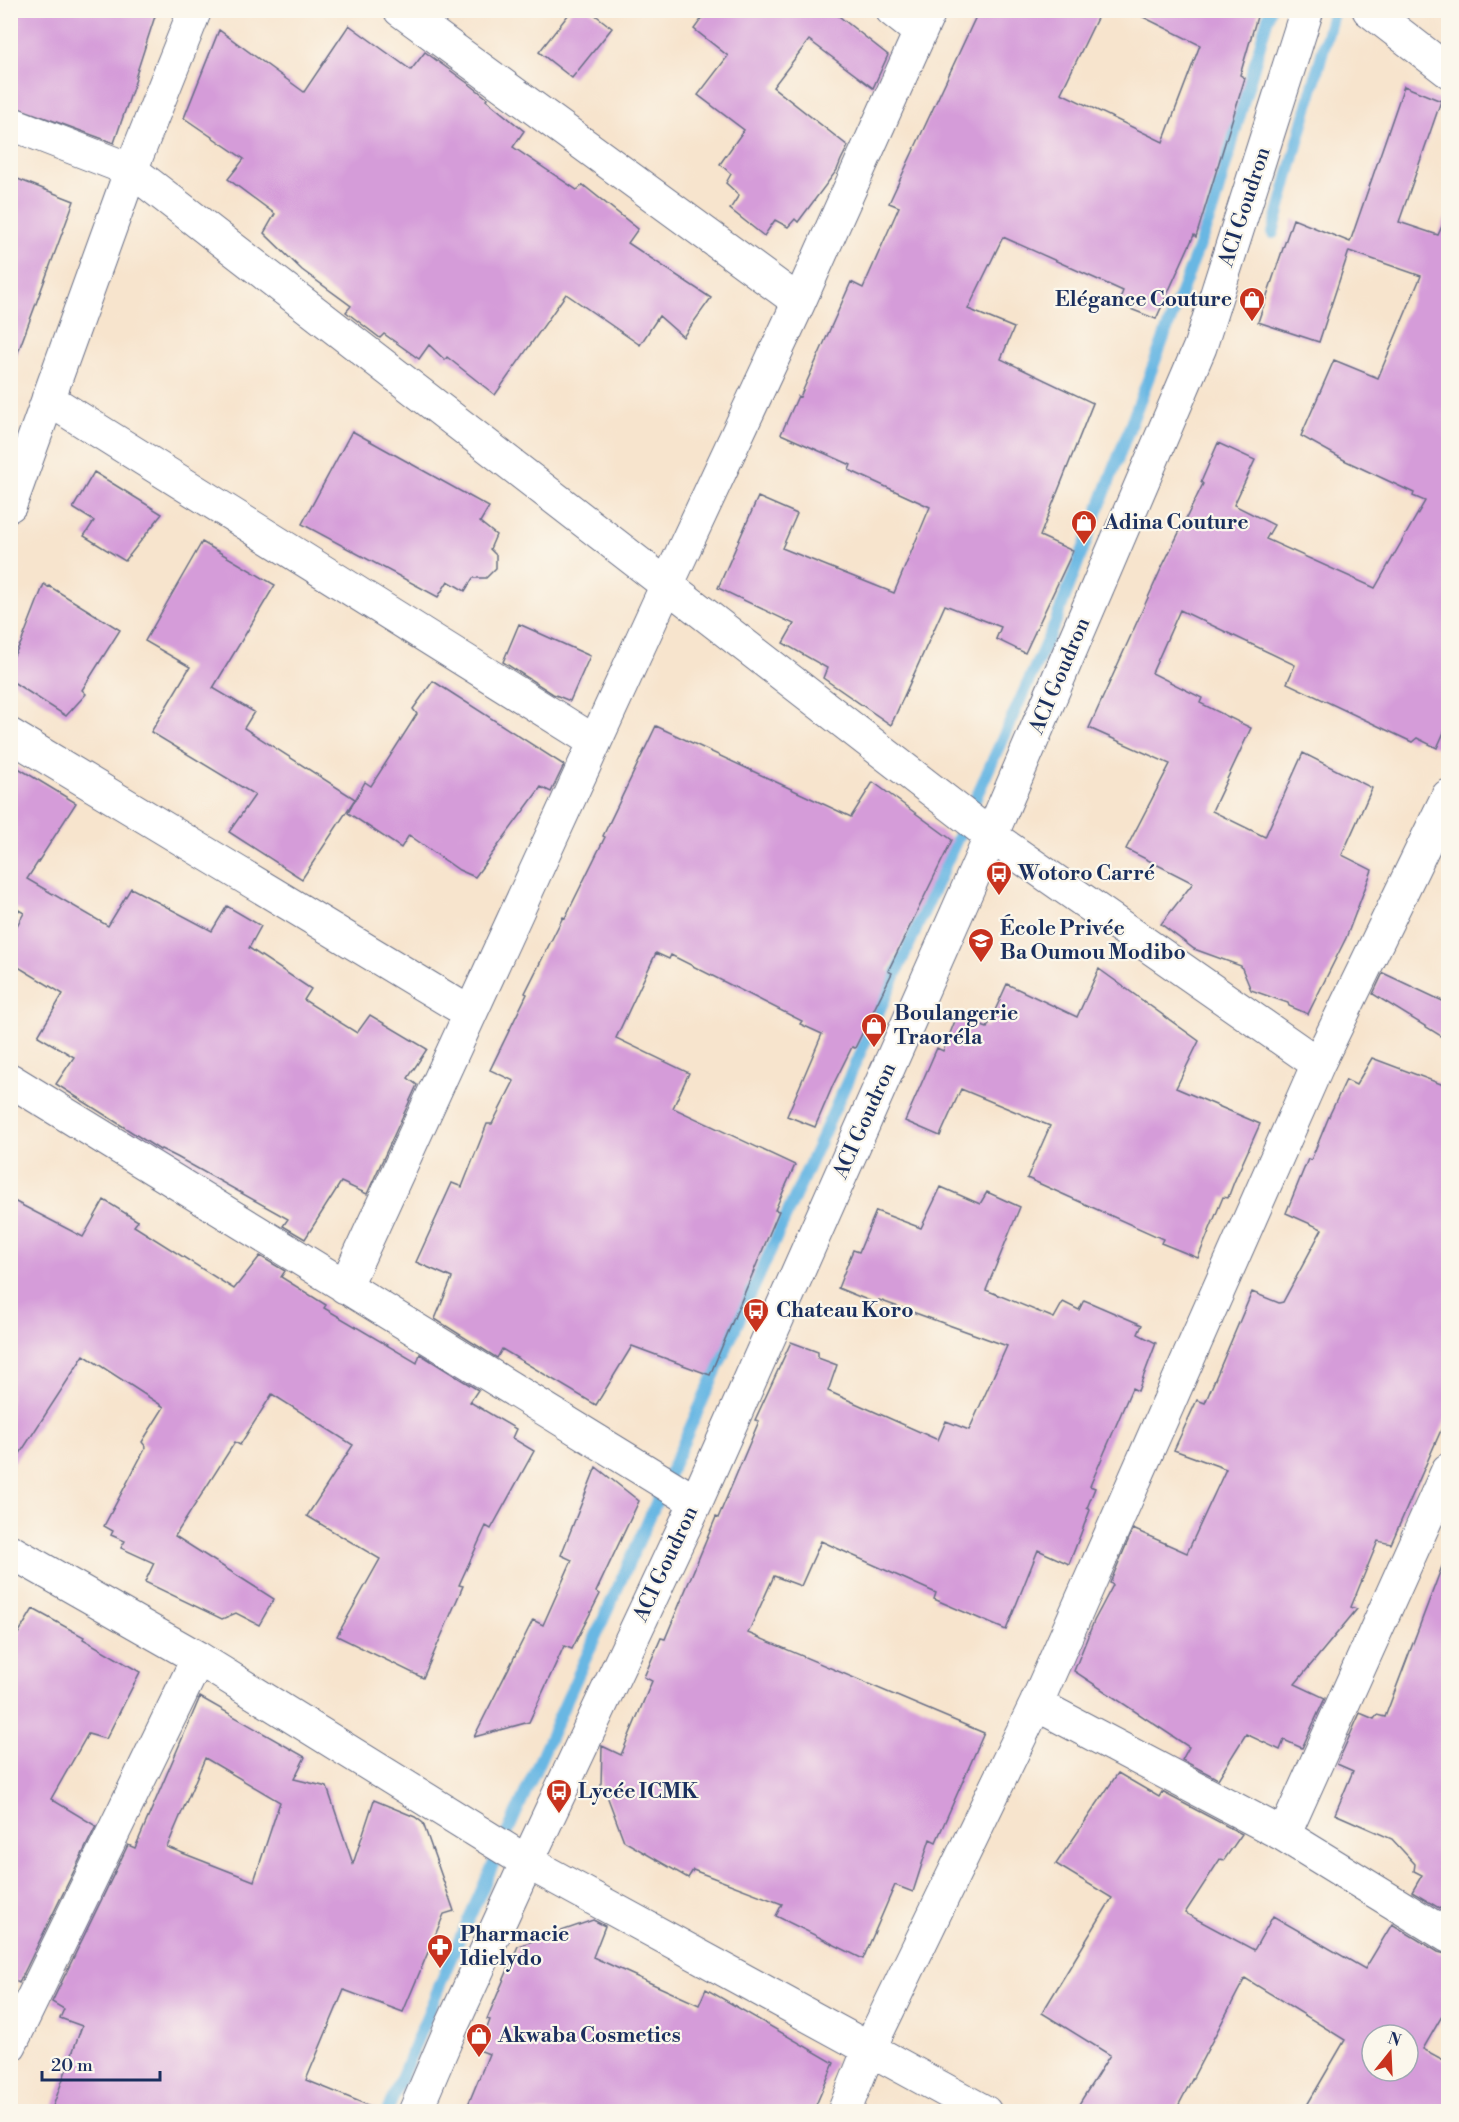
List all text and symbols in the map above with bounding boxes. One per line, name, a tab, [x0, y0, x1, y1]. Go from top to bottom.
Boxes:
street label: ACI Goudron	[1213, 143, 1277, 271]
shop icon: Elégance Couture	[1237, 285, 1267, 323]
place label: Elégance Couture	[1055, 287, 1232, 313]
shop icon: Adina Couture	[1069, 508, 1099, 546]
place label: Adina Couture	[1103, 510, 1248, 536]
street label: ACI Goudron	[1023, 613, 1096, 739]
bus stop icon: Wotoro Carré	[984, 859, 1014, 897]
place label: Wotoro Carré	[1017, 861, 1155, 887]
place label: École Privée Ba Oumou Modibo	[1000, 914, 1186, 966]
school or university icon: École Privée Ba Oumou Modibo	[966, 926, 996, 964]
place label: Boulangerie Traoréla	[894, 1001, 1018, 1051]
shop icon: Boulangerie Traoréla	[859, 1011, 889, 1049]
street label: ACI Goudron	[827, 1058, 902, 1184]
bus stop icon: Chateau Koro	[741, 1296, 771, 1334]
place label: Chateau Koro	[776, 1298, 914, 1324]
street label: ACI Goudron	[628, 1502, 704, 1627]
bus stop icon: Lycée ICMK	[544, 1777, 574, 1815]
place label: Lycée ICMK	[578, 1779, 699, 1805]
place label: Pharmacie Idielydo	[460, 1922, 569, 1972]
pharmacy icon: Pharmacie Idielydo	[425, 1932, 455, 1970]
shop icon: Akwaba Cosmetics	[464, 2021, 494, 2059]
place label: Akwaba Cosmetics	[497, 2023, 681, 2049]
north arrow	[1360, 2023, 1420, 2083]
text: N	[1385, 2028, 1404, 2051]
scale bar	[42, 2044, 160, 2082]
text: 20 m	[51, 2054, 93, 2077]

